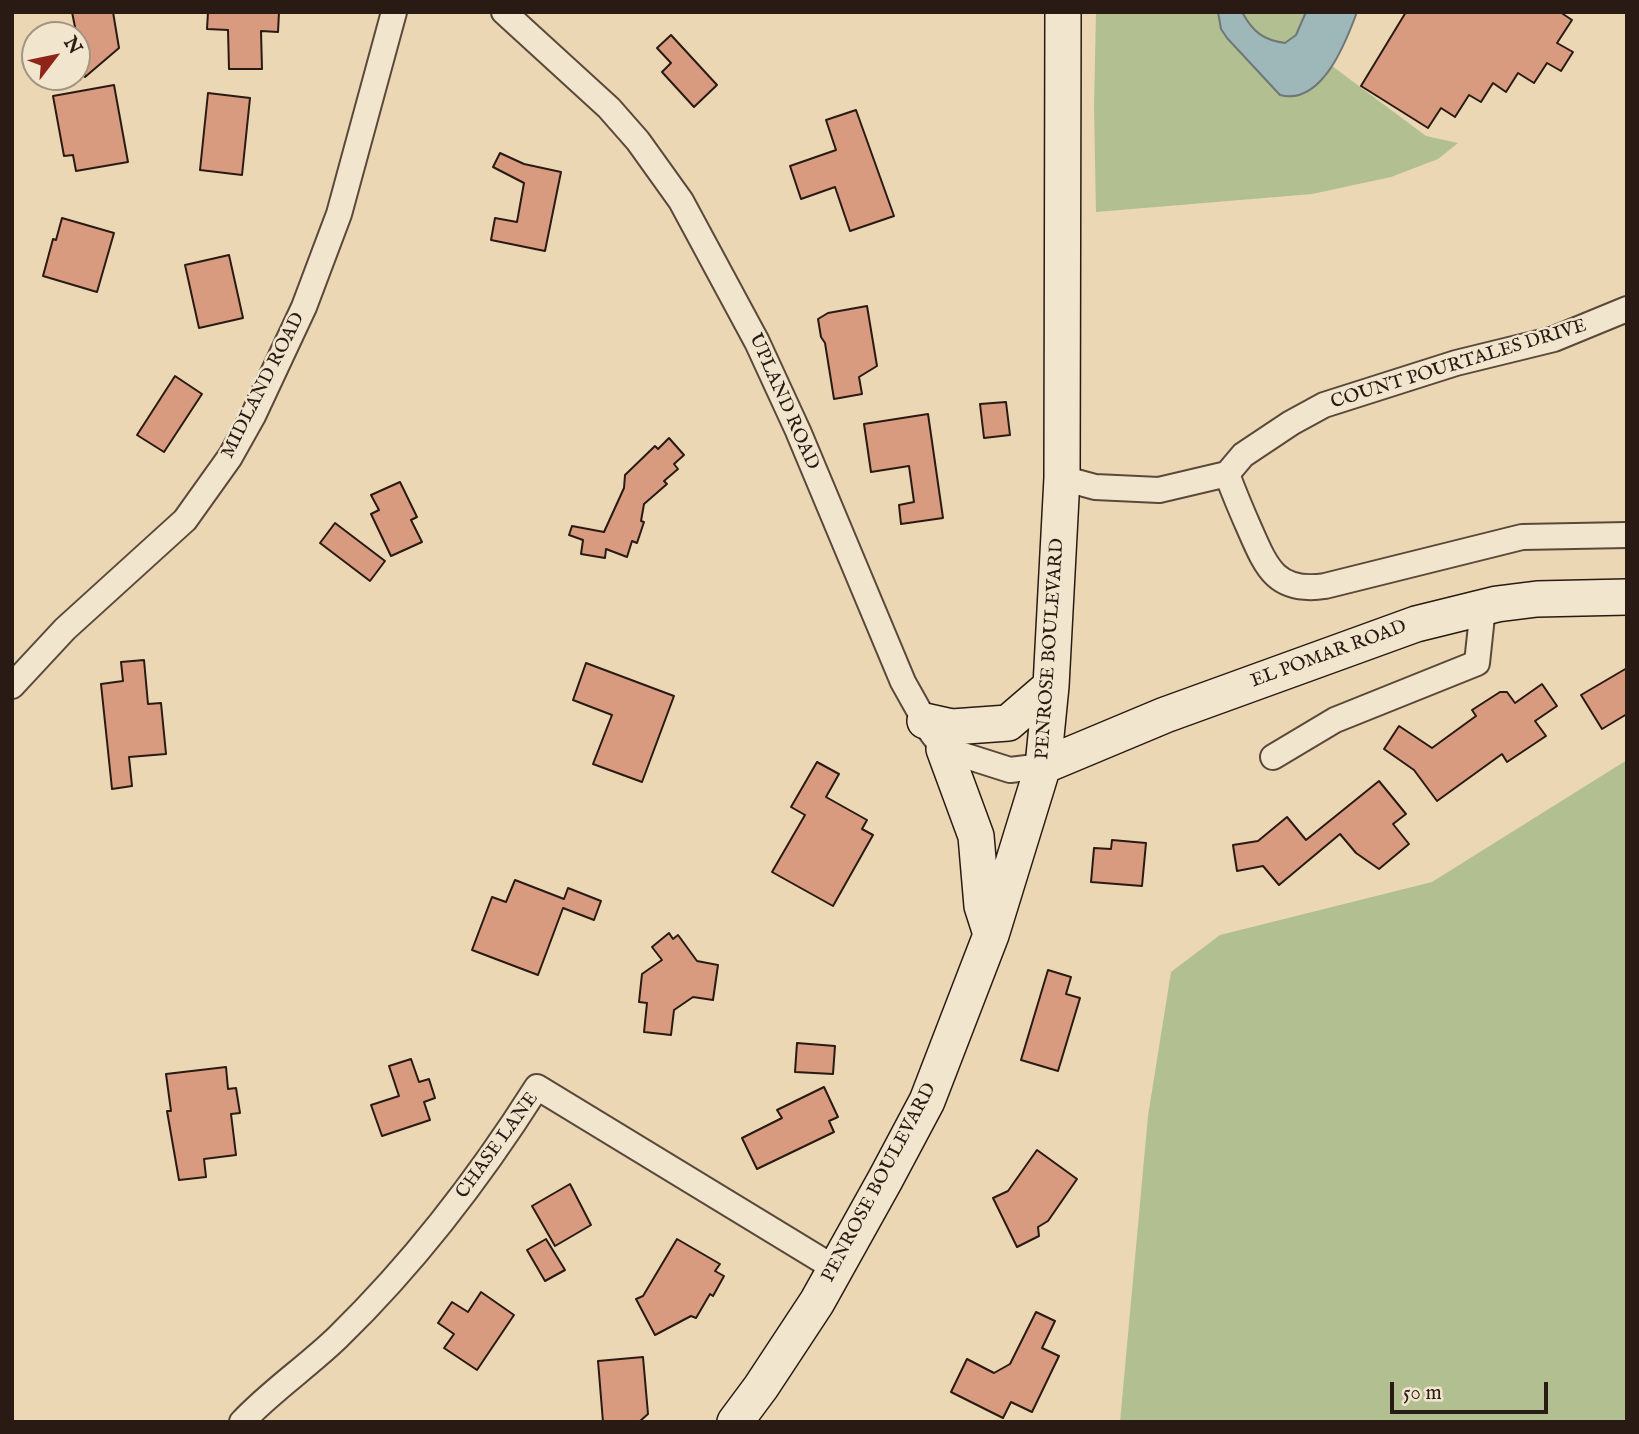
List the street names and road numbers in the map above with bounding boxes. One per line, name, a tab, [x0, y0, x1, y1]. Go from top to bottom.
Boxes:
street label: MIDLAND ROAD	[217, 309, 311, 463]
street label: COUNT POURTALES DRIVE	[1328, 315, 1590, 415]
street label: UPLAND ROAD	[743, 330, 823, 474]
street label: PENROSE BOULEVARD	[1032, 537, 1070, 761]
street label: EL POMAR ROAD	[1248, 616, 1410, 694]
street label: PENROSE BOULEVARD	[818, 1080, 942, 1286]
street label: CHASE LANE	[452, 1088, 544, 1204]

